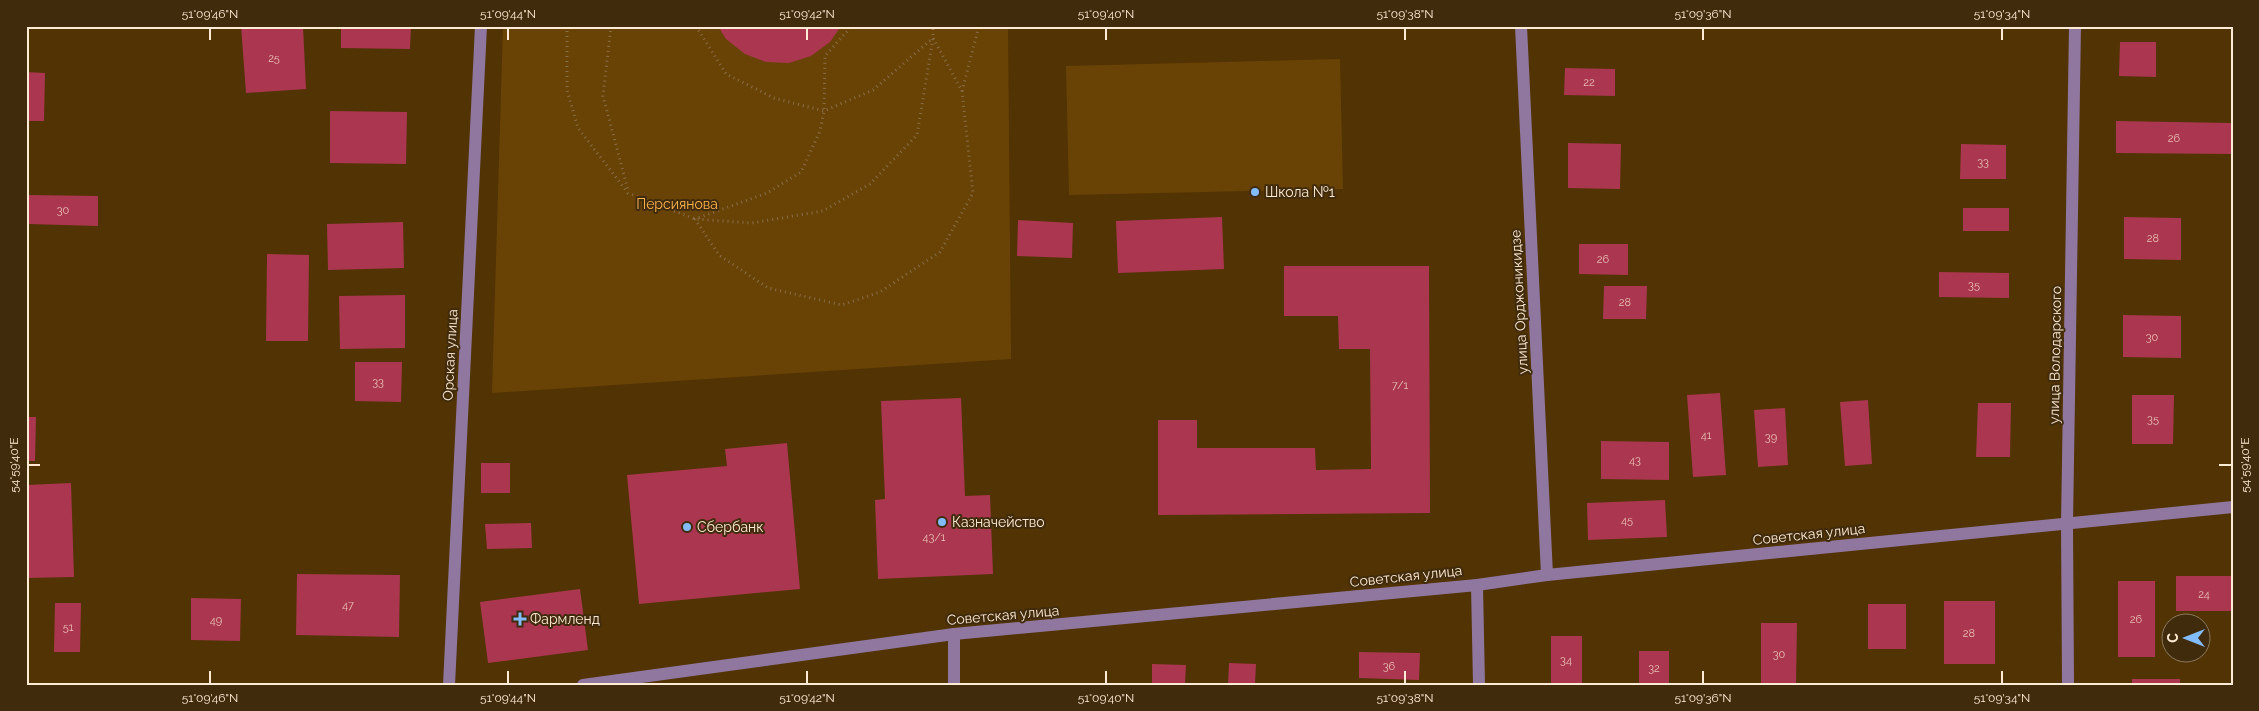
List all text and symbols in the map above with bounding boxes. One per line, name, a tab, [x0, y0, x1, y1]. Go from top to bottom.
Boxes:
text: 51°09'46"N	[182, 7, 238, 21]
text: 51°09'44"N	[480, 7, 536, 21]
text: 51°09'42"N	[779, 7, 835, 21]
text: 51°09'40"N	[1078, 7, 1134, 21]
text: 51°09'38"N	[1376, 7, 1434, 21]
text: 51°09'36"N	[1674, 7, 1732, 21]
text: 51°09'34"N	[1974, 7, 2030, 21]
house number: 25	[268, 52, 280, 65]
house number: 22	[1583, 76, 1595, 89]
house number: 26	[2168, 132, 2181, 145]
house number: 33	[1977, 156, 1989, 169]
place label: Школа №1	[1265, 184, 1335, 200]
marker: Школа №1	[1249, 186, 1261, 198]
park label: Персиянова	[636, 196, 718, 212]
house number: 30	[57, 204, 70, 217]
street label: улица Орджоникидзе	[1507, 229, 1531, 375]
house number: 28	[2147, 232, 2159, 245]
house number: 26	[1597, 253, 1610, 266]
house number: 35	[1968, 279, 1980, 292]
street label: улица Володарского	[2046, 286, 2064, 424]
house number: 28	[1619, 296, 1631, 309]
street label: Орская улица	[440, 309, 460, 401]
house number: 30	[2146, 331, 2159, 344]
house number: 33	[372, 376, 384, 389]
house number: 7/1	[1392, 379, 1408, 392]
house number: 35	[2147, 413, 2159, 426]
house number: 41	[1701, 429, 1712, 442]
house number: 39	[1765, 431, 1777, 444]
text: 54°59'40"E	[7, 437, 21, 493]
text: 54°59'40"E	[2238, 437, 2252, 493]
house number: 43	[1629, 454, 1641, 467]
place label: Казначейство	[952, 514, 1045, 530]
house number: 45	[1621, 514, 1633, 527]
marker: Казначейство	[936, 516, 948, 528]
place label: Сбербанк	[697, 519, 764, 535]
street label: Советская улица	[1752, 520, 1866, 548]
marker: Сбербанк	[681, 521, 693, 533]
house number: 43/1	[922, 531, 946, 544]
street label: Советская улица	[1349, 562, 1463, 590]
house number: 24	[2198, 588, 2210, 601]
house number: 47	[342, 599, 354, 612]
street label: Советская улица	[946, 602, 1060, 628]
place label: Фармленд	[530, 611, 600, 627]
marker: Фармленд	[514, 613, 526, 625]
house number: 26	[2130, 613, 2143, 626]
house number: 49	[210, 614, 222, 627]
north arrow	[2162, 614, 2212, 664]
house number: 51	[63, 621, 74, 634]
house number: 28	[1963, 627, 1975, 640]
text: С	[2165, 633, 2181, 643]
house number: 30	[1773, 648, 1786, 661]
house number: 34	[1560, 654, 1572, 667]
house number: 36	[1383, 660, 1396, 673]
house number: 32	[1648, 662, 1660, 675]
text: 51°09'46"N	[182, 691, 238, 705]
text: 51°09'44"N	[480, 691, 536, 705]
text: 51°09'42"N	[779, 691, 835, 705]
text: 51°09'40"N	[1078, 691, 1134, 705]
text: 51°09'38"N	[1376, 691, 1434, 705]
text: 51°09'36"N	[1674, 691, 1732, 705]
text: 51°09'34"N	[1974, 691, 2030, 705]

